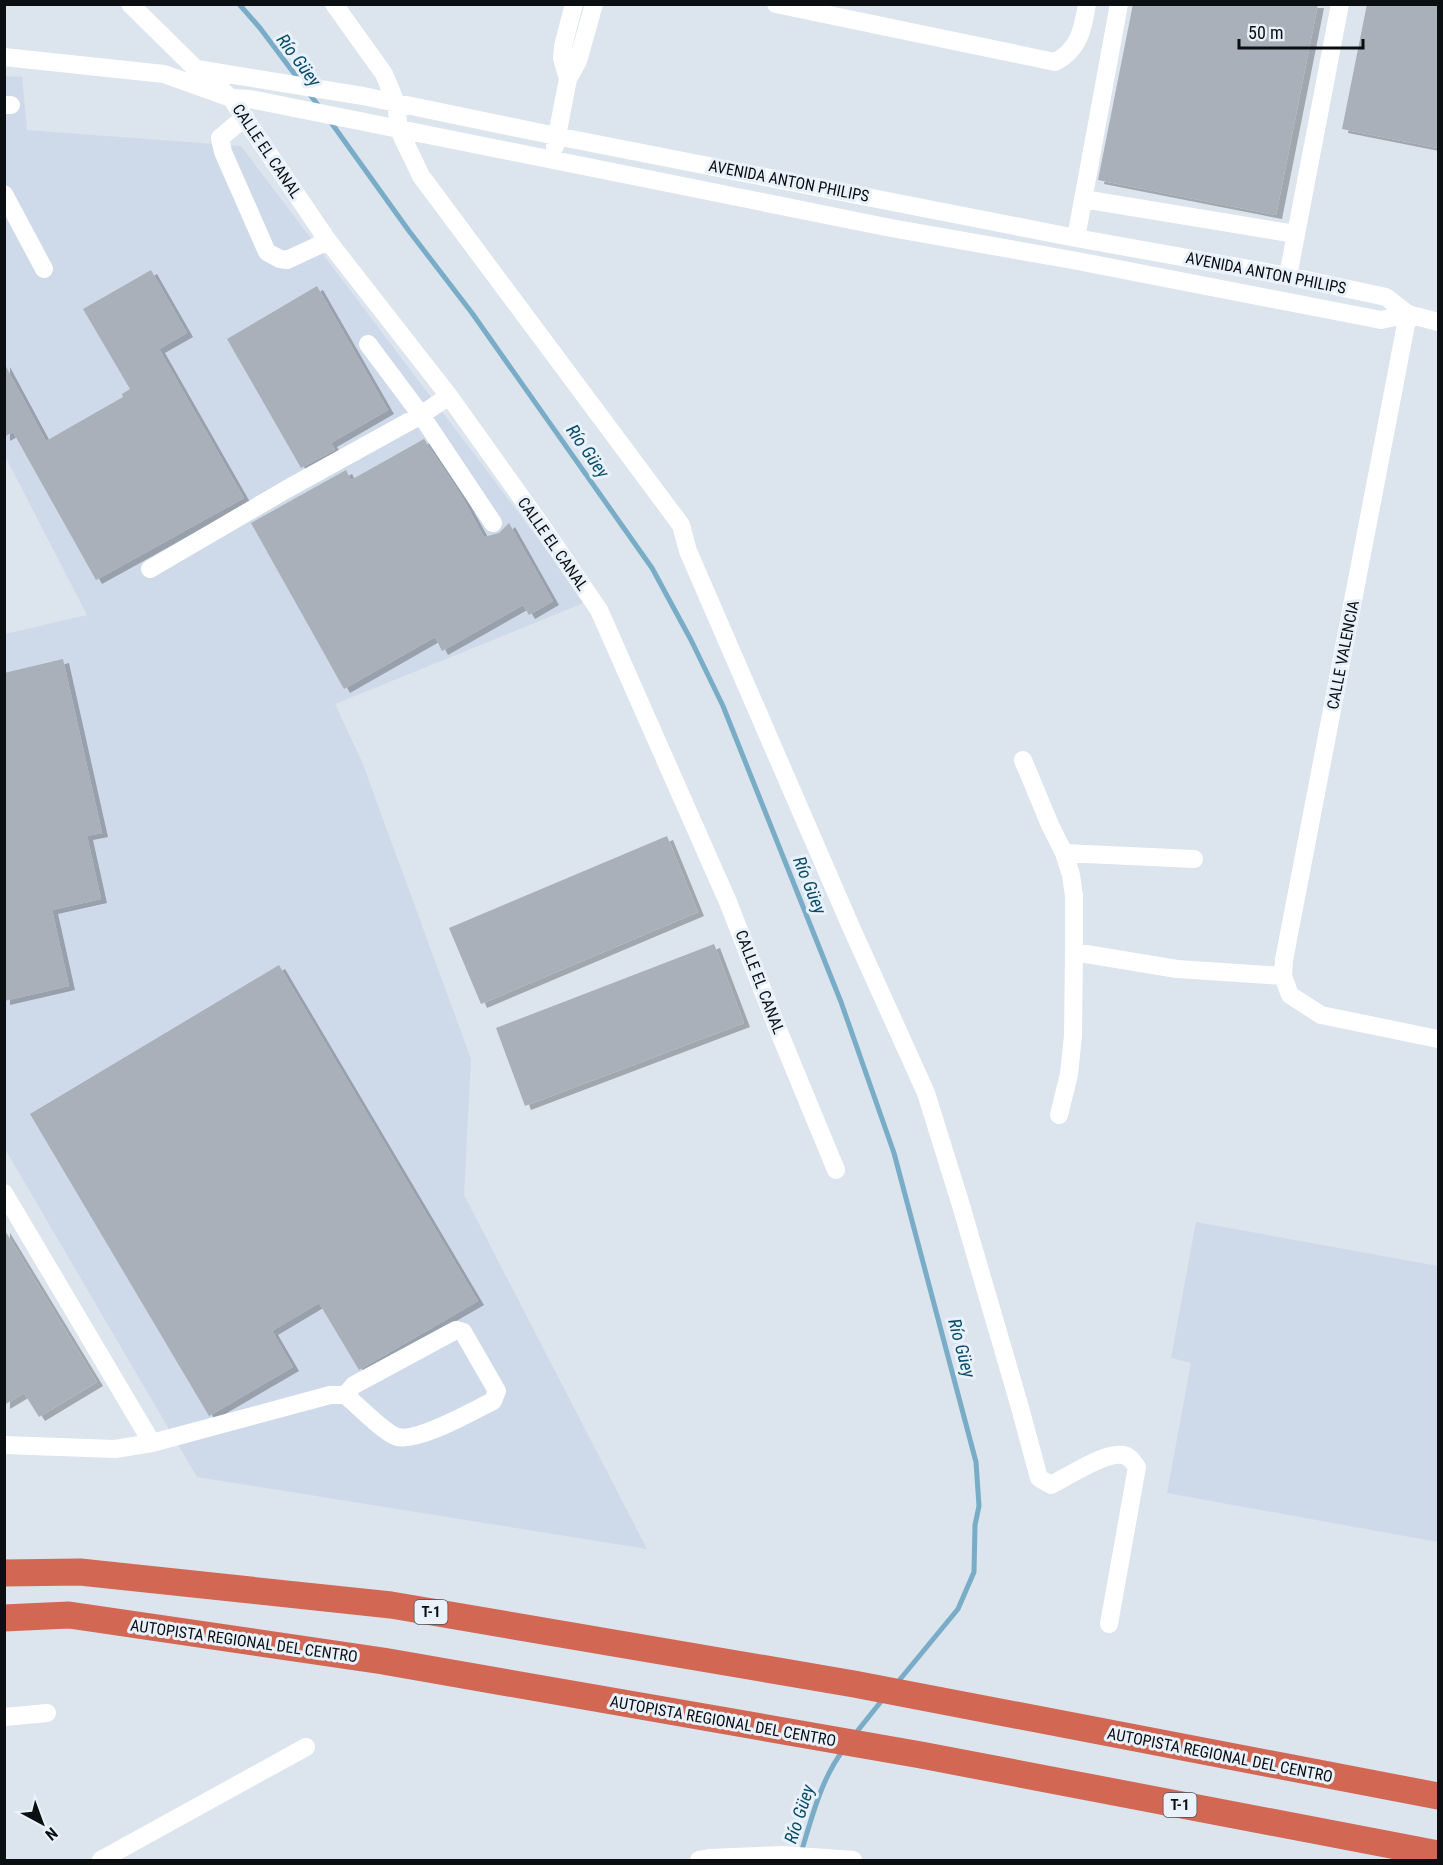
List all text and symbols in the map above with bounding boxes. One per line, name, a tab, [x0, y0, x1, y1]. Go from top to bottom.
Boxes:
scale bar	[1239, 12, 1364, 50]
text: 50 m	[1248, 22, 1283, 43]
water label: Río Güey	[272, 30, 326, 91]
street label: CALLE EL CANAL	[228, 100, 306, 202]
street label: AVENIDA ANTON PHILIPS	[707, 156, 871, 206]
street label: AVENIDA ANTON PHILIPS	[1184, 248, 1348, 298]
water label: Río Güey	[562, 420, 614, 482]
street label: CALLE EL CANAL	[514, 494, 592, 595]
street label: CALLE VALENCIA	[1323, 599, 1363, 711]
water label: Río Güey	[789, 853, 831, 918]
street label: CALLE EL CANAL	[731, 927, 789, 1037]
water label: Río Güey	[944, 1316, 980, 1381]
road number: T-1	[414, 1600, 448, 1624]
street label: AUTOPISTA REGIONAL DEL CENTRO	[129, 1616, 359, 1666]
street label: AUTOPISTA REGIONAL DEL CENTRO	[609, 1692, 837, 1750]
street label: AUTOPISTA REGIONAL DEL CENTRO	[1106, 1724, 1334, 1786]
water label: Río Güey	[780, 1781, 819, 1846]
north arrow	[12, 1793, 72, 1853]
road number: T-1	[1164, 1793, 1196, 1817]
text: N	[42, 1824, 61, 1844]

